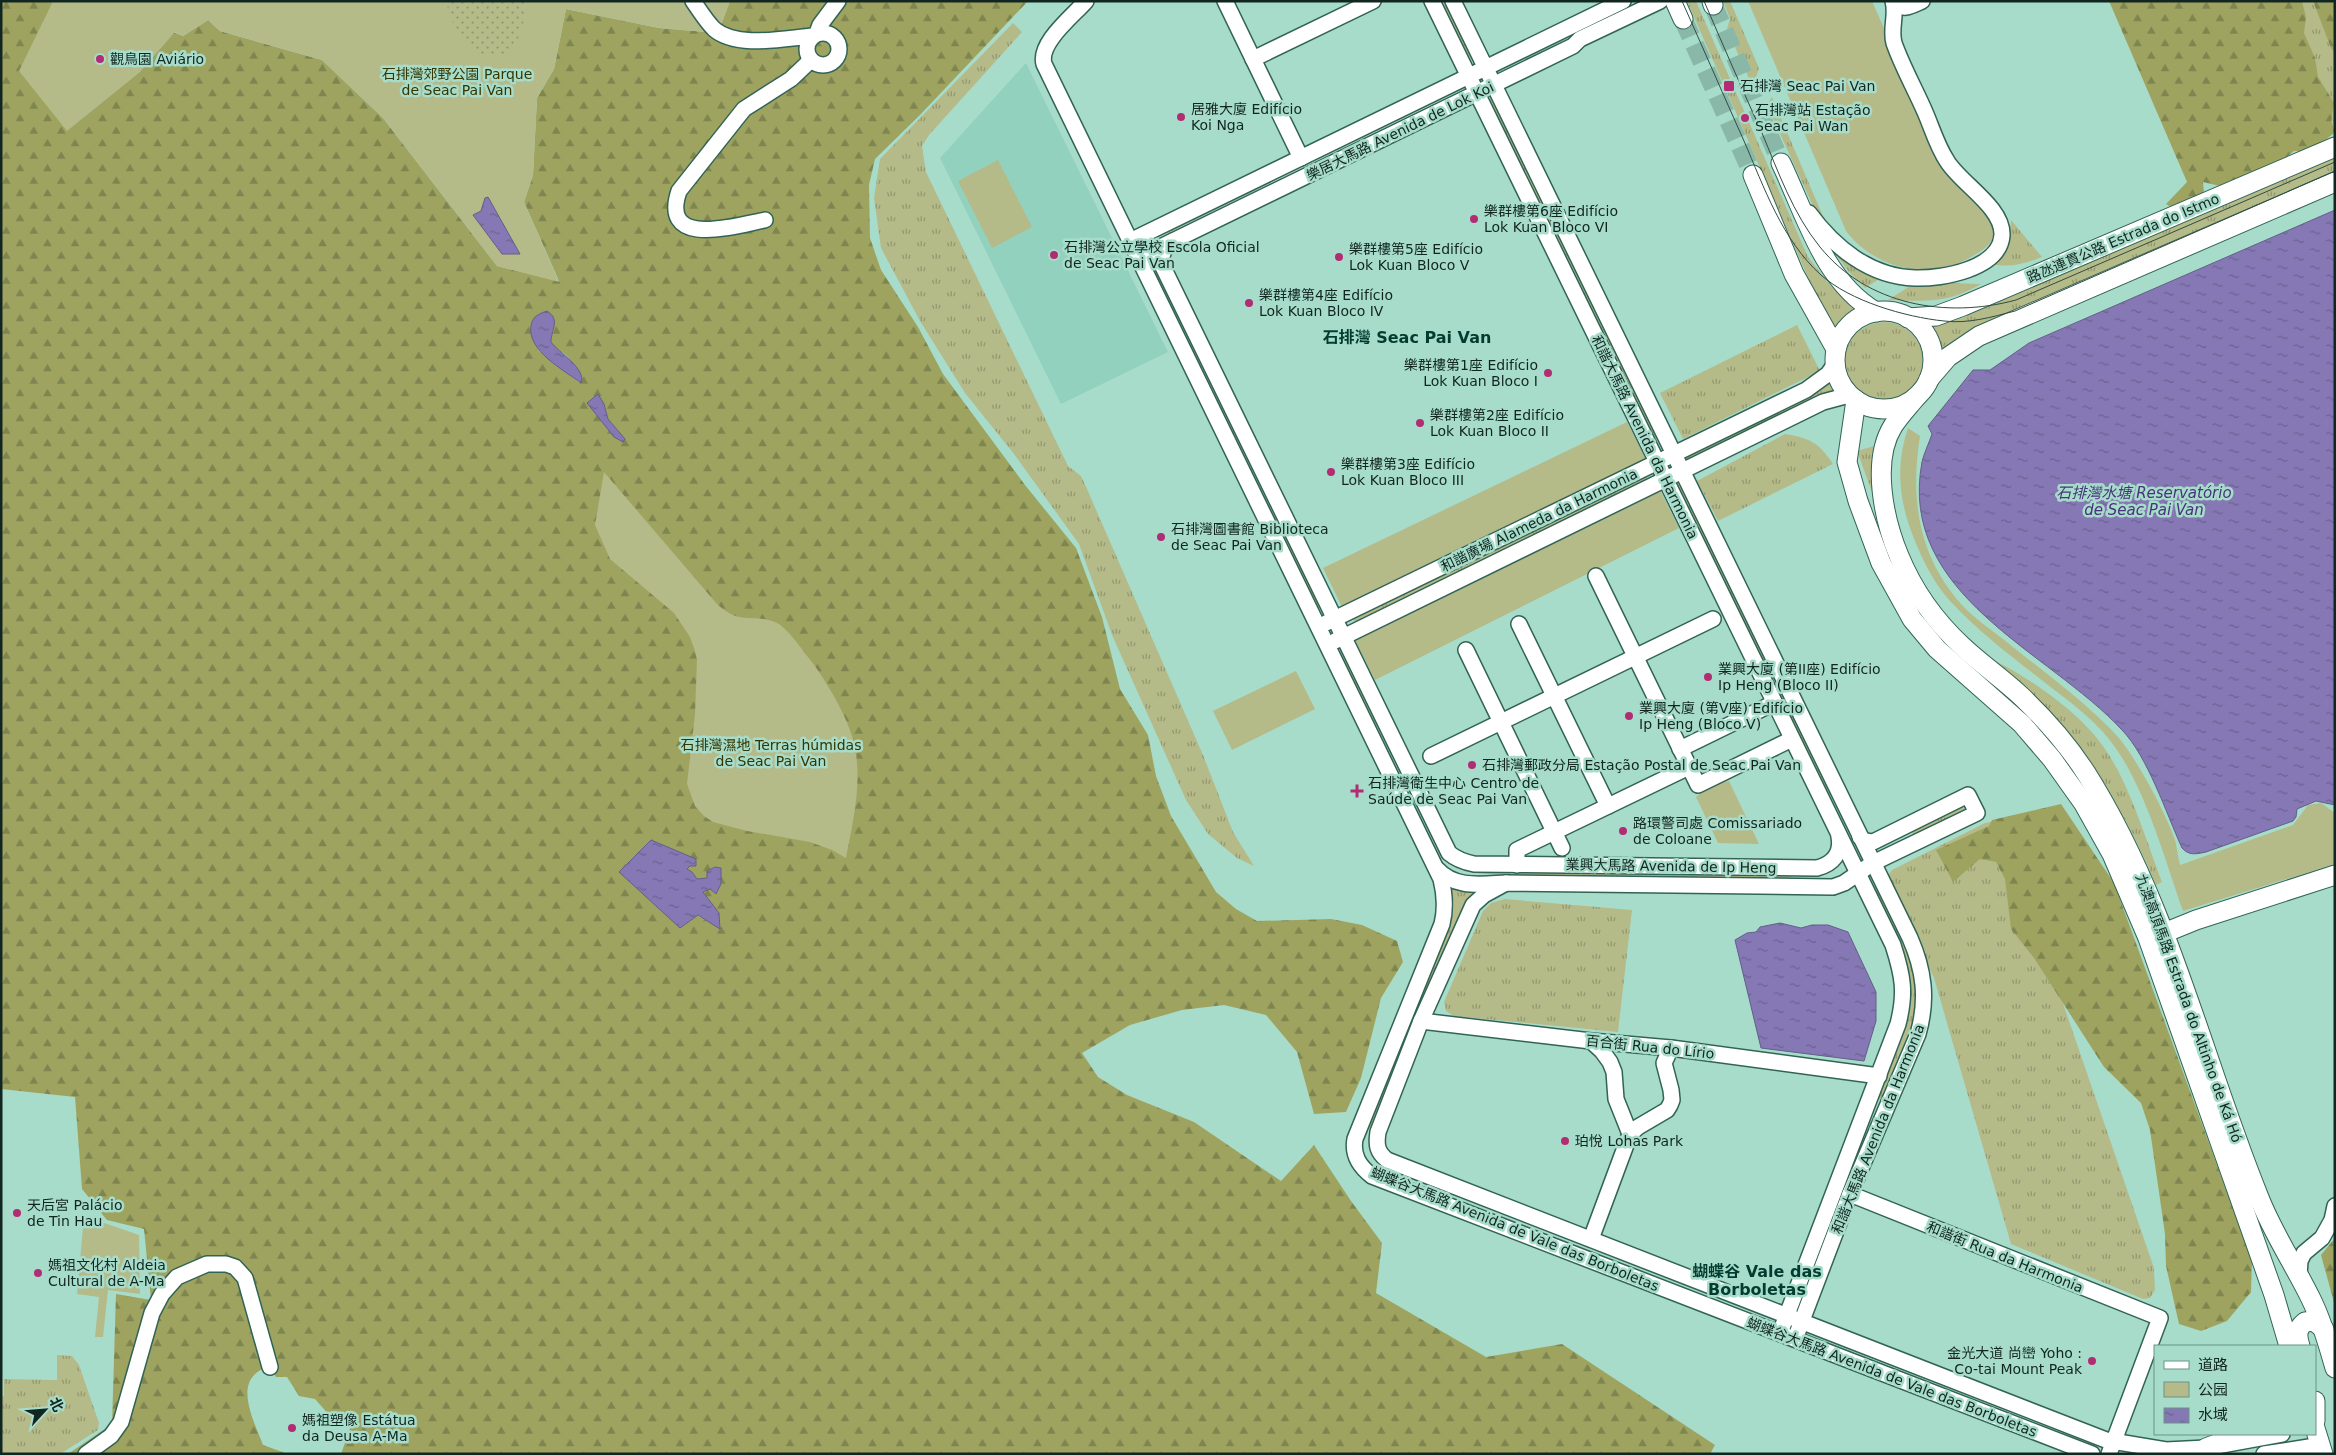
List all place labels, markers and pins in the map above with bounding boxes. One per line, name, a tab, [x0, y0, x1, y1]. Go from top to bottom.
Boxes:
place label: 觀鳥園 Aviário	[110, 51, 204, 67]
marker: 觀鳥園 Aviário	[94, 53, 106, 65]
place label: 石排灣 Seac Pai Van	[1740, 78, 1875, 94]
marker: 石排灣 Seac Pai Van	[1722, 79, 1736, 93]
place label: 居雅大廈 Edifício Koi Nga	[1191, 101, 1302, 133]
place label: 石排灣站 Estação Seac Pai Wan	[1755, 102, 1871, 134]
marker: 居雅大廈 Edifício Koi Nga	[1175, 111, 1187, 123]
marker: 石排灣站 Estação Seac Pai Wan	[1739, 112, 1751, 124]
place label: 樂群樓第6座 Edifício Lok Kuan Bloco VI	[1484, 203, 1618, 235]
marker: 樂群樓第6座 Edifício Lok Kuan Bloco VI	[1468, 213, 1480, 225]
place label: 石排灣公立學校 Escola Oficial de Seac Pai Van	[1064, 239, 1260, 271]
place label: 樂群樓第5座 Edifício Lok Kuan Bloco V	[1349, 241, 1483, 273]
marker: 石排灣公立學校 Escola Oficial de Seac Pai Van	[1048, 249, 1060, 261]
marker: 樂群樓第5座 Edifício Lok Kuan Bloco V	[1333, 251, 1345, 263]
place label: 樂群樓第4座 Edifício Lok Kuan Bloco IV	[1259, 287, 1393, 319]
marker: 樂群樓第4座 Edifício Lok Kuan Bloco IV	[1243, 297, 1255, 309]
place label: 樂群樓第1座 Edifício Lok Kuan Bloco I	[1404, 357, 1538, 389]
marker: 樂群樓第1座 Edifício Lok Kuan Bloco I	[1542, 367, 1554, 379]
place label: 樂群樓第2座 Edifício Lok Kuan Bloco II	[1430, 407, 1564, 439]
marker: 樂群樓第2座 Edifício Lok Kuan Bloco II	[1414, 417, 1426, 429]
place label: 樂群樓第3座 Edifício Lok Kuan Bloco III	[1341, 456, 1475, 488]
marker: 樂群樓第3座 Edifício Lok Kuan Bloco III	[1325, 466, 1337, 478]
place label: 石排灣圖書館 Biblioteca de Seac Pai Van	[1171, 521, 1329, 553]
marker: 石排灣圖書館 Biblioteca de Seac Pai Van	[1155, 531, 1167, 543]
place label: 業興大廈 (第II座) Edifício Ip Heng (Bloco II)	[1718, 661, 1881, 693]
marker: 業興大廈 (第II座) Edifício Ip Heng (Bloco II)	[1702, 671, 1714, 683]
place label: 業興大廈 (第V座) Edifício Ip Heng (Bloco V)	[1639, 700, 1803, 732]
marker: 業興大廈 (第V座) Edifício Ip Heng (Bloco V)	[1623, 710, 1635, 722]
place label: 石排灣郵政分局 Estação Postal de Seac Pai Van	[1482, 757, 1801, 773]
marker: 石排灣郵政分局 Estação Postal de Seac Pai Van	[1466, 759, 1478, 771]
place label: 石排灣衛生中心 Centro de Saúde de Seac Pai Van	[1368, 775, 1539, 807]
marker: 石排灣衛生中心 Centro de Saúde de Seac Pai Van	[1350, 784, 1364, 798]
place label: 路環警司處 Comissariado de Coloane	[1633, 815, 1802, 847]
marker: 路環警司處 Comissariado de Coloane	[1617, 825, 1629, 837]
place label: 珀悅 Lohas Park	[1575, 1133, 1684, 1149]
marker: 珀悅 Lohas Park	[1559, 1135, 1571, 1147]
place label: 天后宮 Palácio de Tin Hau	[27, 1197, 122, 1229]
marker: 天后宮 Palácio de Tin Hau	[11, 1207, 23, 1219]
place label: 媽祖文化村 Aldeia Cultural de A-Ma	[48, 1257, 166, 1289]
marker: 媽祖文化村 Aldeia Cultural de A-Ma	[32, 1267, 44, 1279]
place label: 金光大道 尚巒 Yoho : Co-tai Mount Peak	[1947, 1345, 2083, 1377]
marker: 金光大道 尚巒 Yoho : Co-tai Mount Peak	[2086, 1355, 2098, 1367]
place label: 媽祖塑像 Estátua da Deusa A-Ma	[302, 1412, 416, 1444]
marker: 媽祖塑像 Estátua da Deusa A-Ma	[286, 1422, 298, 1434]

